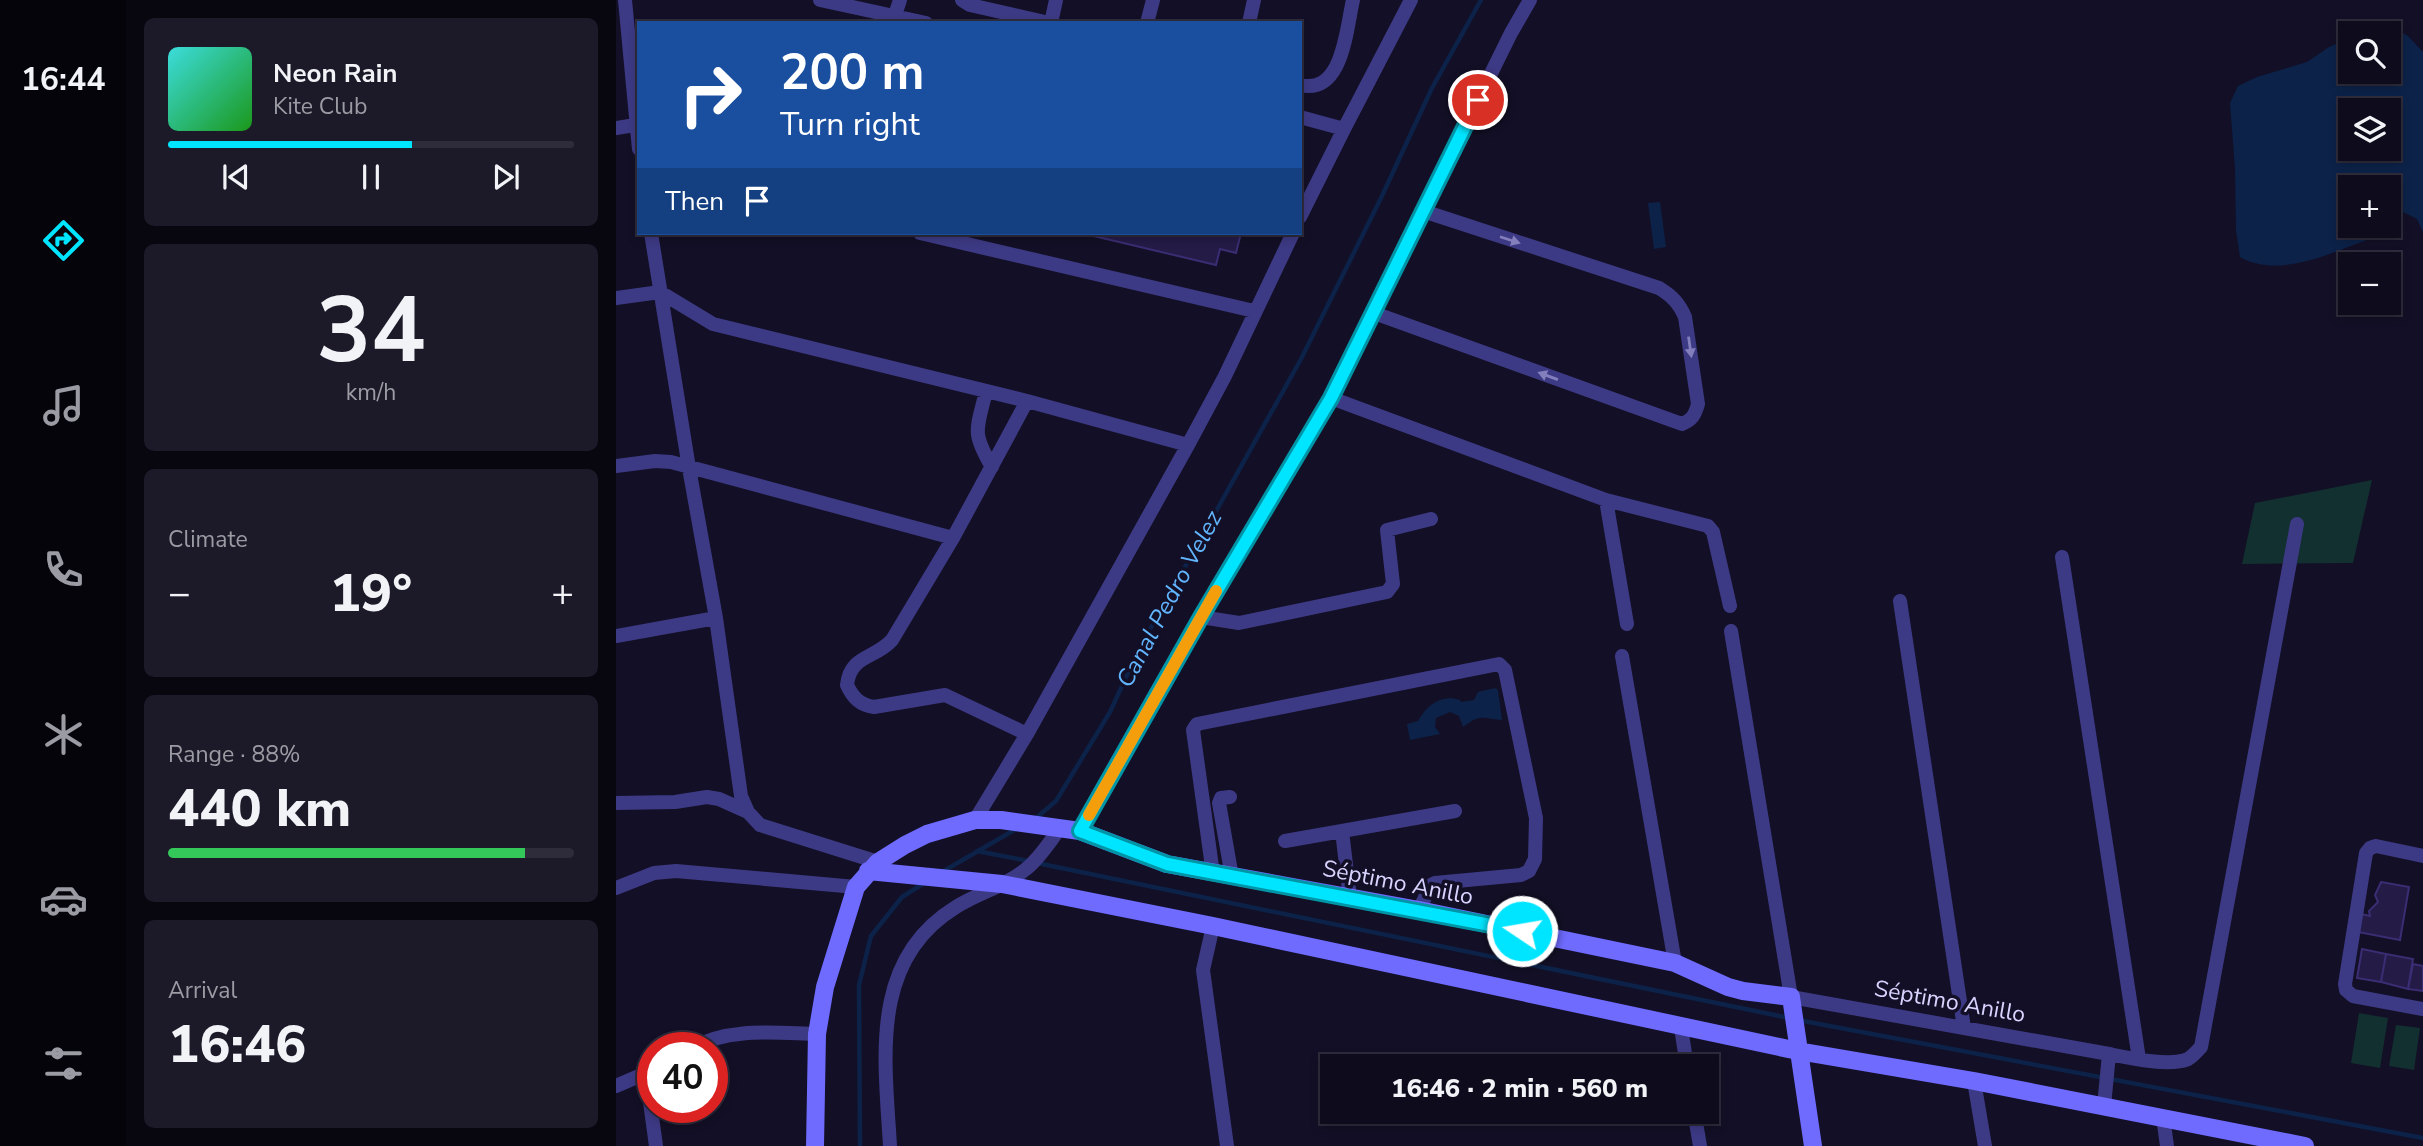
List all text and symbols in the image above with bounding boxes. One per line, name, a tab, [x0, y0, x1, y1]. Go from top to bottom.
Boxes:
map controls	[2338, 21, 2401, 315]
button: search	[2338, 21, 2401, 84]
text: 200 m	[780, 39, 924, 106]
icon: right	[665, 49, 756, 140]
text: Neon Rain	[273, 56, 398, 91]
text: 16:44	[21, 58, 105, 101]
pin	[1448, 70, 1508, 130]
icon: arrive	[1459, 81, 1497, 119]
text: Kite Club	[273, 91, 367, 122]
button: layers	[2338, 98, 2401, 161]
text: Turn right	[780, 103, 920, 146]
icon: previous	[217, 158, 255, 196]
icon: pause	[352, 158, 390, 196]
icon: next	[487, 158, 525, 196]
button: +	[2338, 175, 2401, 238]
icon: arrive	[738, 182, 776, 220]
text: Then	[665, 184, 724, 219]
icon: directions	[39, 216, 88, 265]
one-way arrow	[1500, 235, 1521, 246]
button: −	[2338, 252, 2401, 315]
text: 34	[316, 269, 426, 393]
one-way arrow	[1685, 337, 1696, 359]
one-way arrow	[1537, 370, 1558, 381]
text: km/h	[346, 377, 396, 408]
icon: music	[39, 381, 88, 430]
water label: Canal Pedro Velez	[1109, 504, 1230, 693]
text: Climate	[168, 524, 248, 555]
icon: phone	[39, 545, 88, 594]
text: 19°	[330, 558, 412, 629]
text: −	[168, 568, 191, 619]
text: +	[551, 568, 574, 619]
icon: climate	[39, 710, 88, 759]
text: Range · 88%	[168, 739, 300, 770]
text: 440 km	[168, 773, 351, 844]
street label: Séptimo Anillo	[1320, 853, 1476, 912]
icon: car	[39, 875, 88, 924]
position arrow	[1485, 894, 1559, 968]
street label: Séptimo Anillo	[1872, 973, 2028, 1030]
text: Arrival	[168, 975, 237, 1006]
text: 16:46	[168, 1009, 306, 1080]
speed limit sign: 40	[637, 1032, 728, 1123]
icon: filters	[39, 1039, 88, 1088]
text: 16:46 · 2 min · 560 m	[1391, 1071, 1648, 1106]

